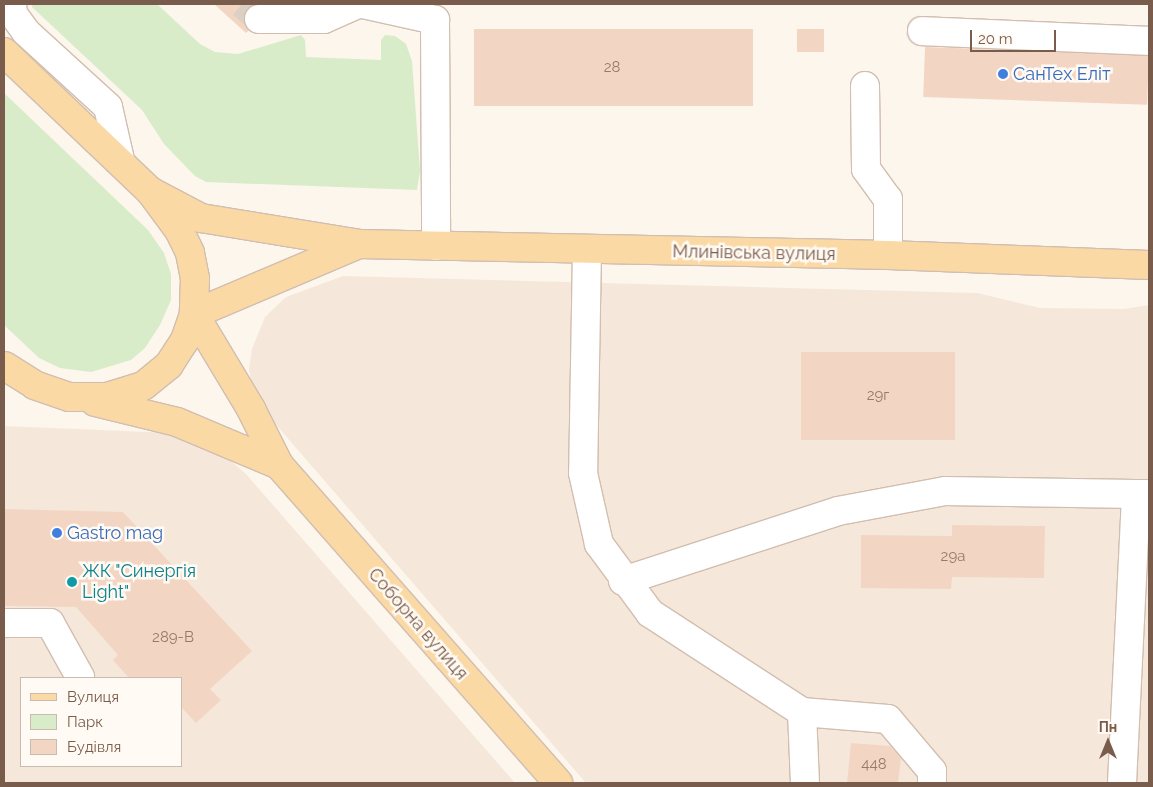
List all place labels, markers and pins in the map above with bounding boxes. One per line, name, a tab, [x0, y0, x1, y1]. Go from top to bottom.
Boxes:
place label: СанТех Еліт	[1013, 63, 1111, 85]
marker: СанТех Еліт	[997, 68, 1009, 80]
place label: Gastro mag	[67, 522, 163, 544]
marker: Gastro mag	[51, 527, 63, 539]
place label: ЖК "Синергія Light"	[82, 561, 197, 604]
marker: ЖК "Синергія Light"	[66, 576, 78, 588]

